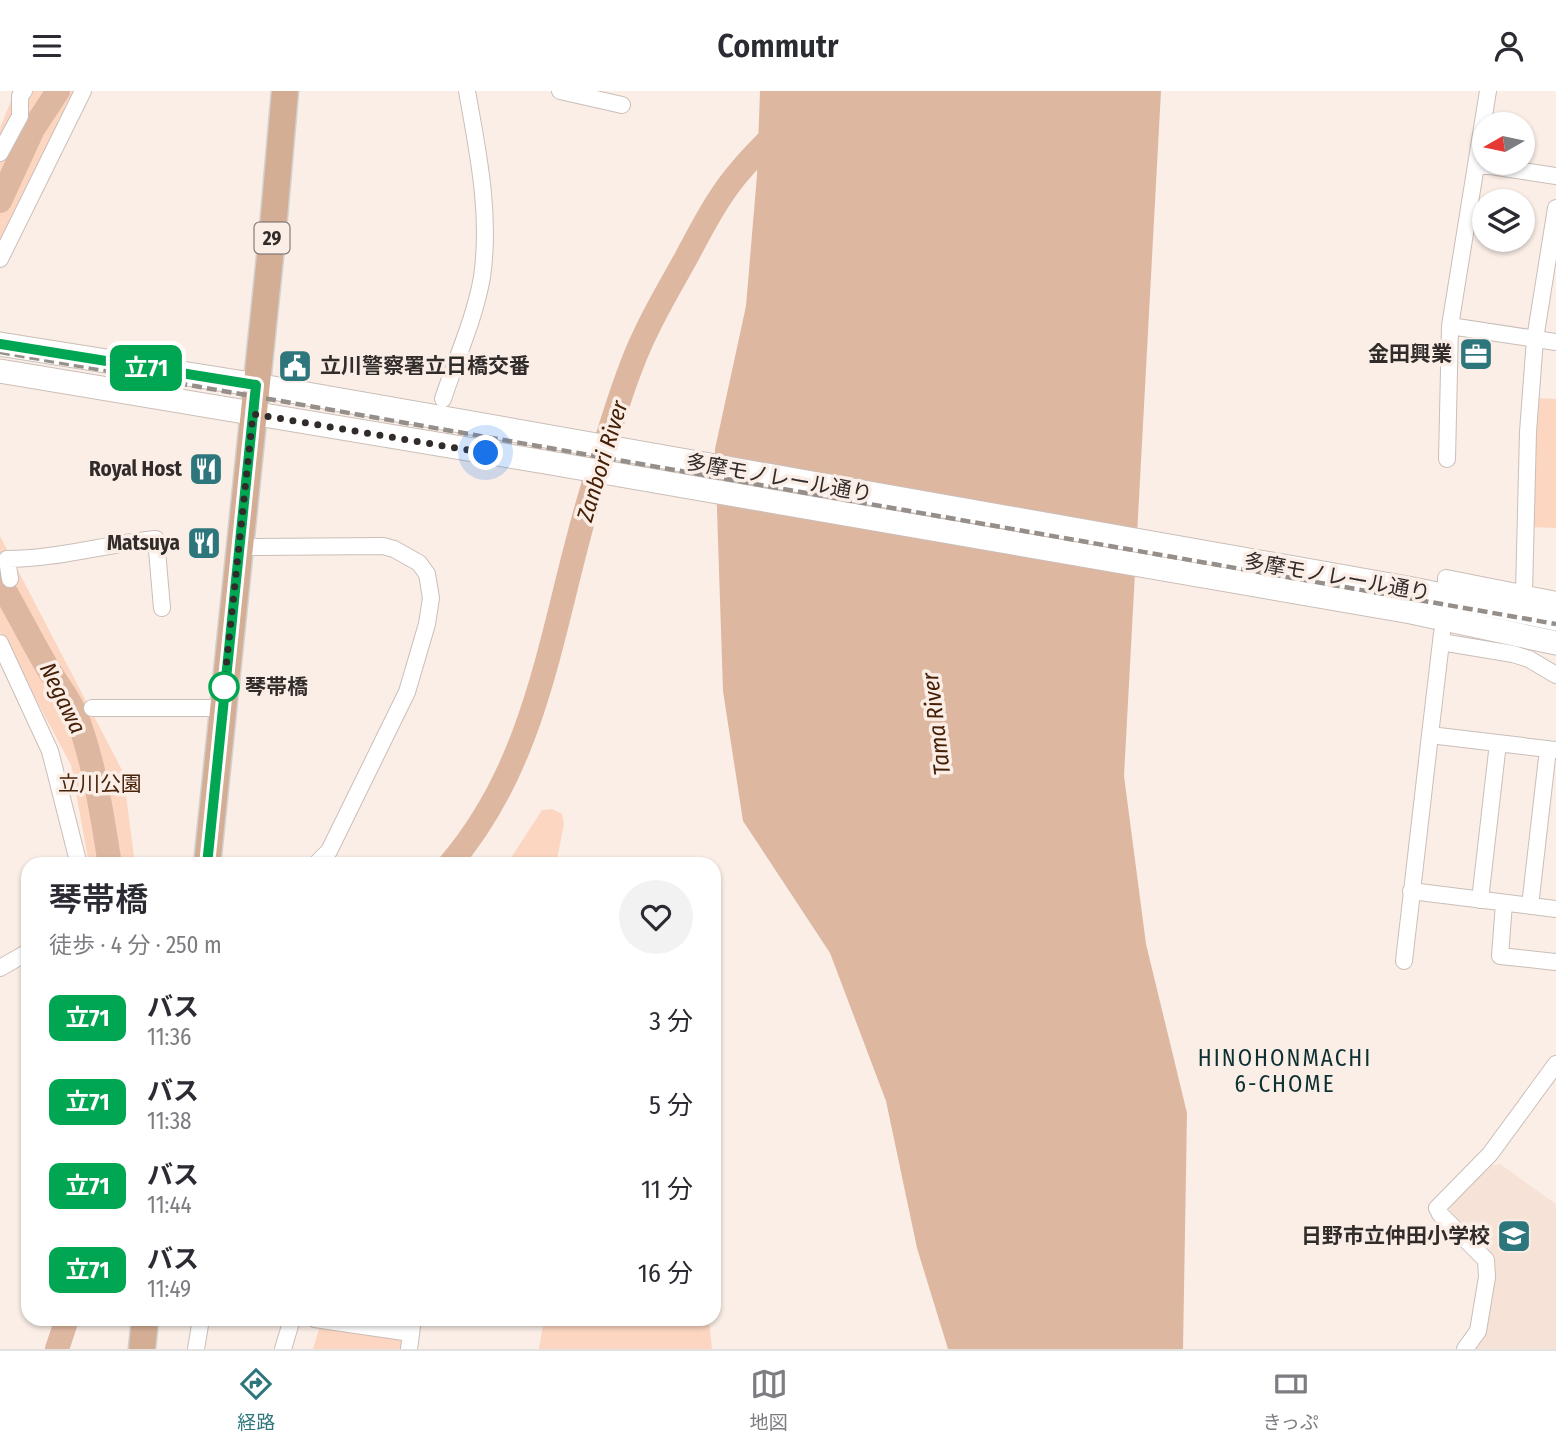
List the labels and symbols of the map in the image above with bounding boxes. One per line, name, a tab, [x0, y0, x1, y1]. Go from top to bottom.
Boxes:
north arrow	[1472, 112, 1535, 175]
road number: 29	[254, 223, 290, 253]
office icon: 金田興業	[1457, 335, 1495, 373]
place label: 金田興業	[1368, 341, 1452, 367]
line badge: 立71	[106, 345, 186, 391]
public building icon: 立川警察署立日橋交番	[276, 347, 314, 385]
place label: 立川警察署立日橋交番	[320, 353, 530, 379]
water label: Zanbori River	[570, 396, 634, 526]
your location	[468, 435, 503, 470]
street label: 多摩モノレール通り	[684, 449, 874, 507]
restaurant icon: Royal Host	[187, 450, 225, 488]
place label: Royal Host	[89, 456, 183, 482]
restaurant icon: Matsuya	[185, 524, 223, 562]
place label: Matsuya	[107, 530, 180, 556]
street label: 多摩モノレール通り	[1242, 548, 1432, 606]
water label: Negawa	[34, 658, 92, 738]
water label: Tama River	[916, 670, 956, 777]
marker: 琴帯橋	[209, 672, 239, 702]
place label: 琴帯橋	[245, 674, 308, 700]
park label: 立川公園	[58, 771, 142, 797]
district label: HINOHONMACHI 6-CHOME	[1198, 1044, 1372, 1098]
school or university icon: 日野市立仲田小学校	[1495, 1217, 1533, 1255]
place label: 日野市立仲田小学校	[1301, 1223, 1490, 1249]

